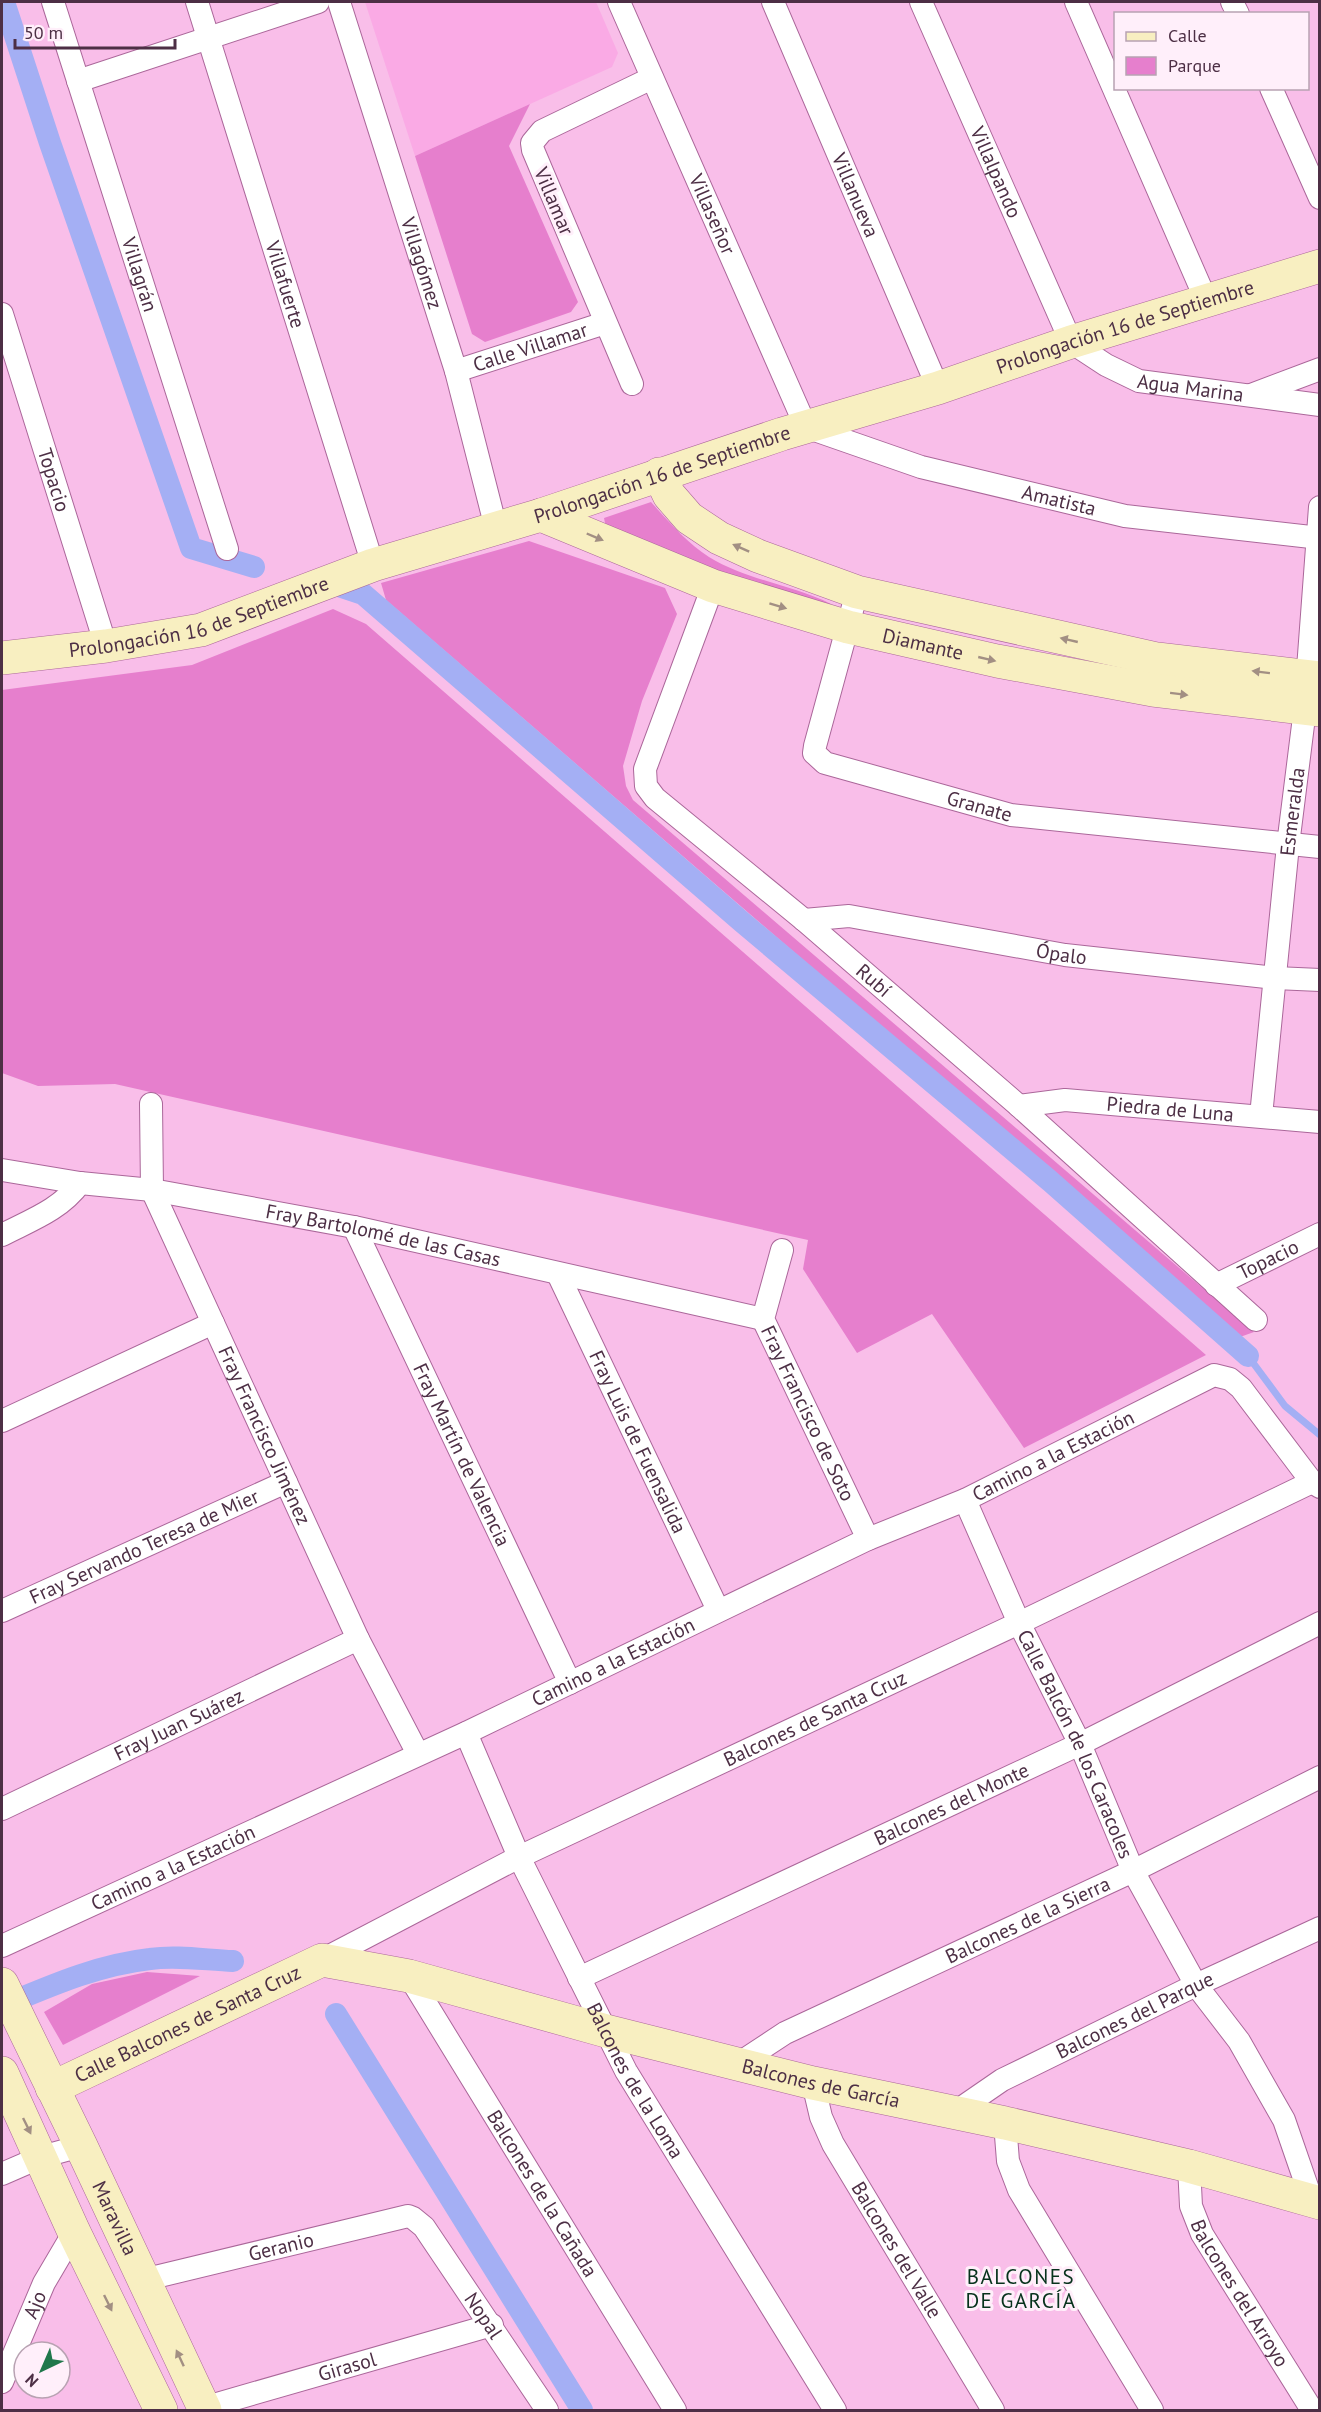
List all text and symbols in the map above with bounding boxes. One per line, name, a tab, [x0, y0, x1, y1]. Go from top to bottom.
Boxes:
scale bar	[15, 12, 176, 50]
legend	[1114, 12, 1309, 90]
text: 50 m	[24, 21, 63, 44]
text: Calle	[1168, 24, 1207, 47]
text: Parque	[1168, 54, 1221, 77]
street label: Villalpando	[964, 121, 1028, 222]
street label: Villanueva	[826, 148, 885, 241]
street label: Villamar	[528, 162, 580, 239]
street label: Villaseñor	[683, 169, 742, 259]
street label: Villagómez	[395, 213, 449, 312]
street label: Villagrán	[115, 233, 164, 315]
street label: Villafuerte	[259, 237, 311, 331]
street label: Prolongación 16 de Septiembre	[993, 274, 1257, 380]
street label: Calle Villamar	[470, 316, 591, 378]
street label: Agua Marina	[1136, 368, 1245, 408]
street label: Prolongación 16 de Septiembre	[531, 419, 793, 529]
street label: Topacio	[32, 445, 76, 515]
street label: Amatista	[1019, 479, 1099, 522]
one-way arrow	[587, 532, 605, 542]
one-way arrow	[731, 543, 749, 553]
street label: Prolongación 16 de Septiembre	[68, 570, 332, 663]
one-way arrow	[769, 602, 787, 611]
street label: Diamante	[880, 622, 966, 666]
one-way arrow	[1060, 634, 1079, 644]
one-way arrow	[978, 654, 996, 664]
one-way arrow	[1252, 668, 1271, 677]
one-way arrow	[1169, 689, 1188, 698]
street label: Esmeralda	[1274, 766, 1311, 857]
street label: Granate	[944, 785, 1015, 828]
street label: Ópalo	[1034, 937, 1088, 970]
street label: Rubí	[851, 958, 897, 1003]
street label: Piedra de Luna	[1106, 1091, 1235, 1128]
street label: Fray Bartolomé de las Casas	[264, 1198, 503, 1273]
street label: Topacio	[1233, 1233, 1303, 1285]
street label: Fray Francisco de Soto	[755, 1321, 861, 1505]
street label: Fray Francisco Jiménez	[212, 1342, 317, 1529]
street label: Fray Luis de Fuensalida	[583, 1346, 693, 1538]
street label: Fray Martín de Valencia	[407, 1359, 516, 1551]
street label: Camino a la Estación	[968, 1404, 1138, 1507]
street label: Fray Servando Teresa de Mier	[25, 1483, 263, 1610]
street label: Camino a la Estación	[527, 1612, 699, 1712]
street label: Calle Balcón de los Caracoles	[1011, 1625, 1139, 1862]
street label: Balcones de Santa Cruz	[719, 1665, 911, 1772]
street label: Fray Juan Suárez	[110, 1682, 248, 1767]
street label: Balcones del Monte	[870, 1757, 1033, 1851]
street label: Camino a la Estación	[87, 1819, 259, 1917]
street label: Balcones de la Sierra	[941, 1871, 1114, 1970]
street label: Calle Balcones de Santa Cruz	[70, 1959, 305, 2088]
street label: Balcones del Parque	[1051, 1966, 1218, 2065]
street label: Balcones de la Loma	[581, 1998, 690, 2163]
street label: Balcones de García	[739, 2053, 902, 2114]
street label: Balcones de la Cañada	[481, 2105, 603, 2282]
one-way arrow	[22, 2118, 31, 2135]
street label: Maravilla	[86, 2177, 143, 2260]
street label: Balcones del Valle	[845, 2177, 948, 2323]
street label: Balcones del Arroyo	[1185, 2216, 1295, 2372]
street label: Geranio	[246, 2226, 316, 2267]
district label: BALCONES DE GARCÍA	[965, 2263, 1077, 2314]
street label: Ajo	[17, 2287, 52, 2323]
street label: Nopal	[459, 2287, 509, 2344]
one-way arrow	[104, 2295, 113, 2312]
north arrow	[12, 2340, 72, 2400]
street label: Girasol	[315, 2346, 379, 2387]
one-way arrow	[175, 2349, 184, 2366]
text: N	[21, 2370, 42, 2392]

